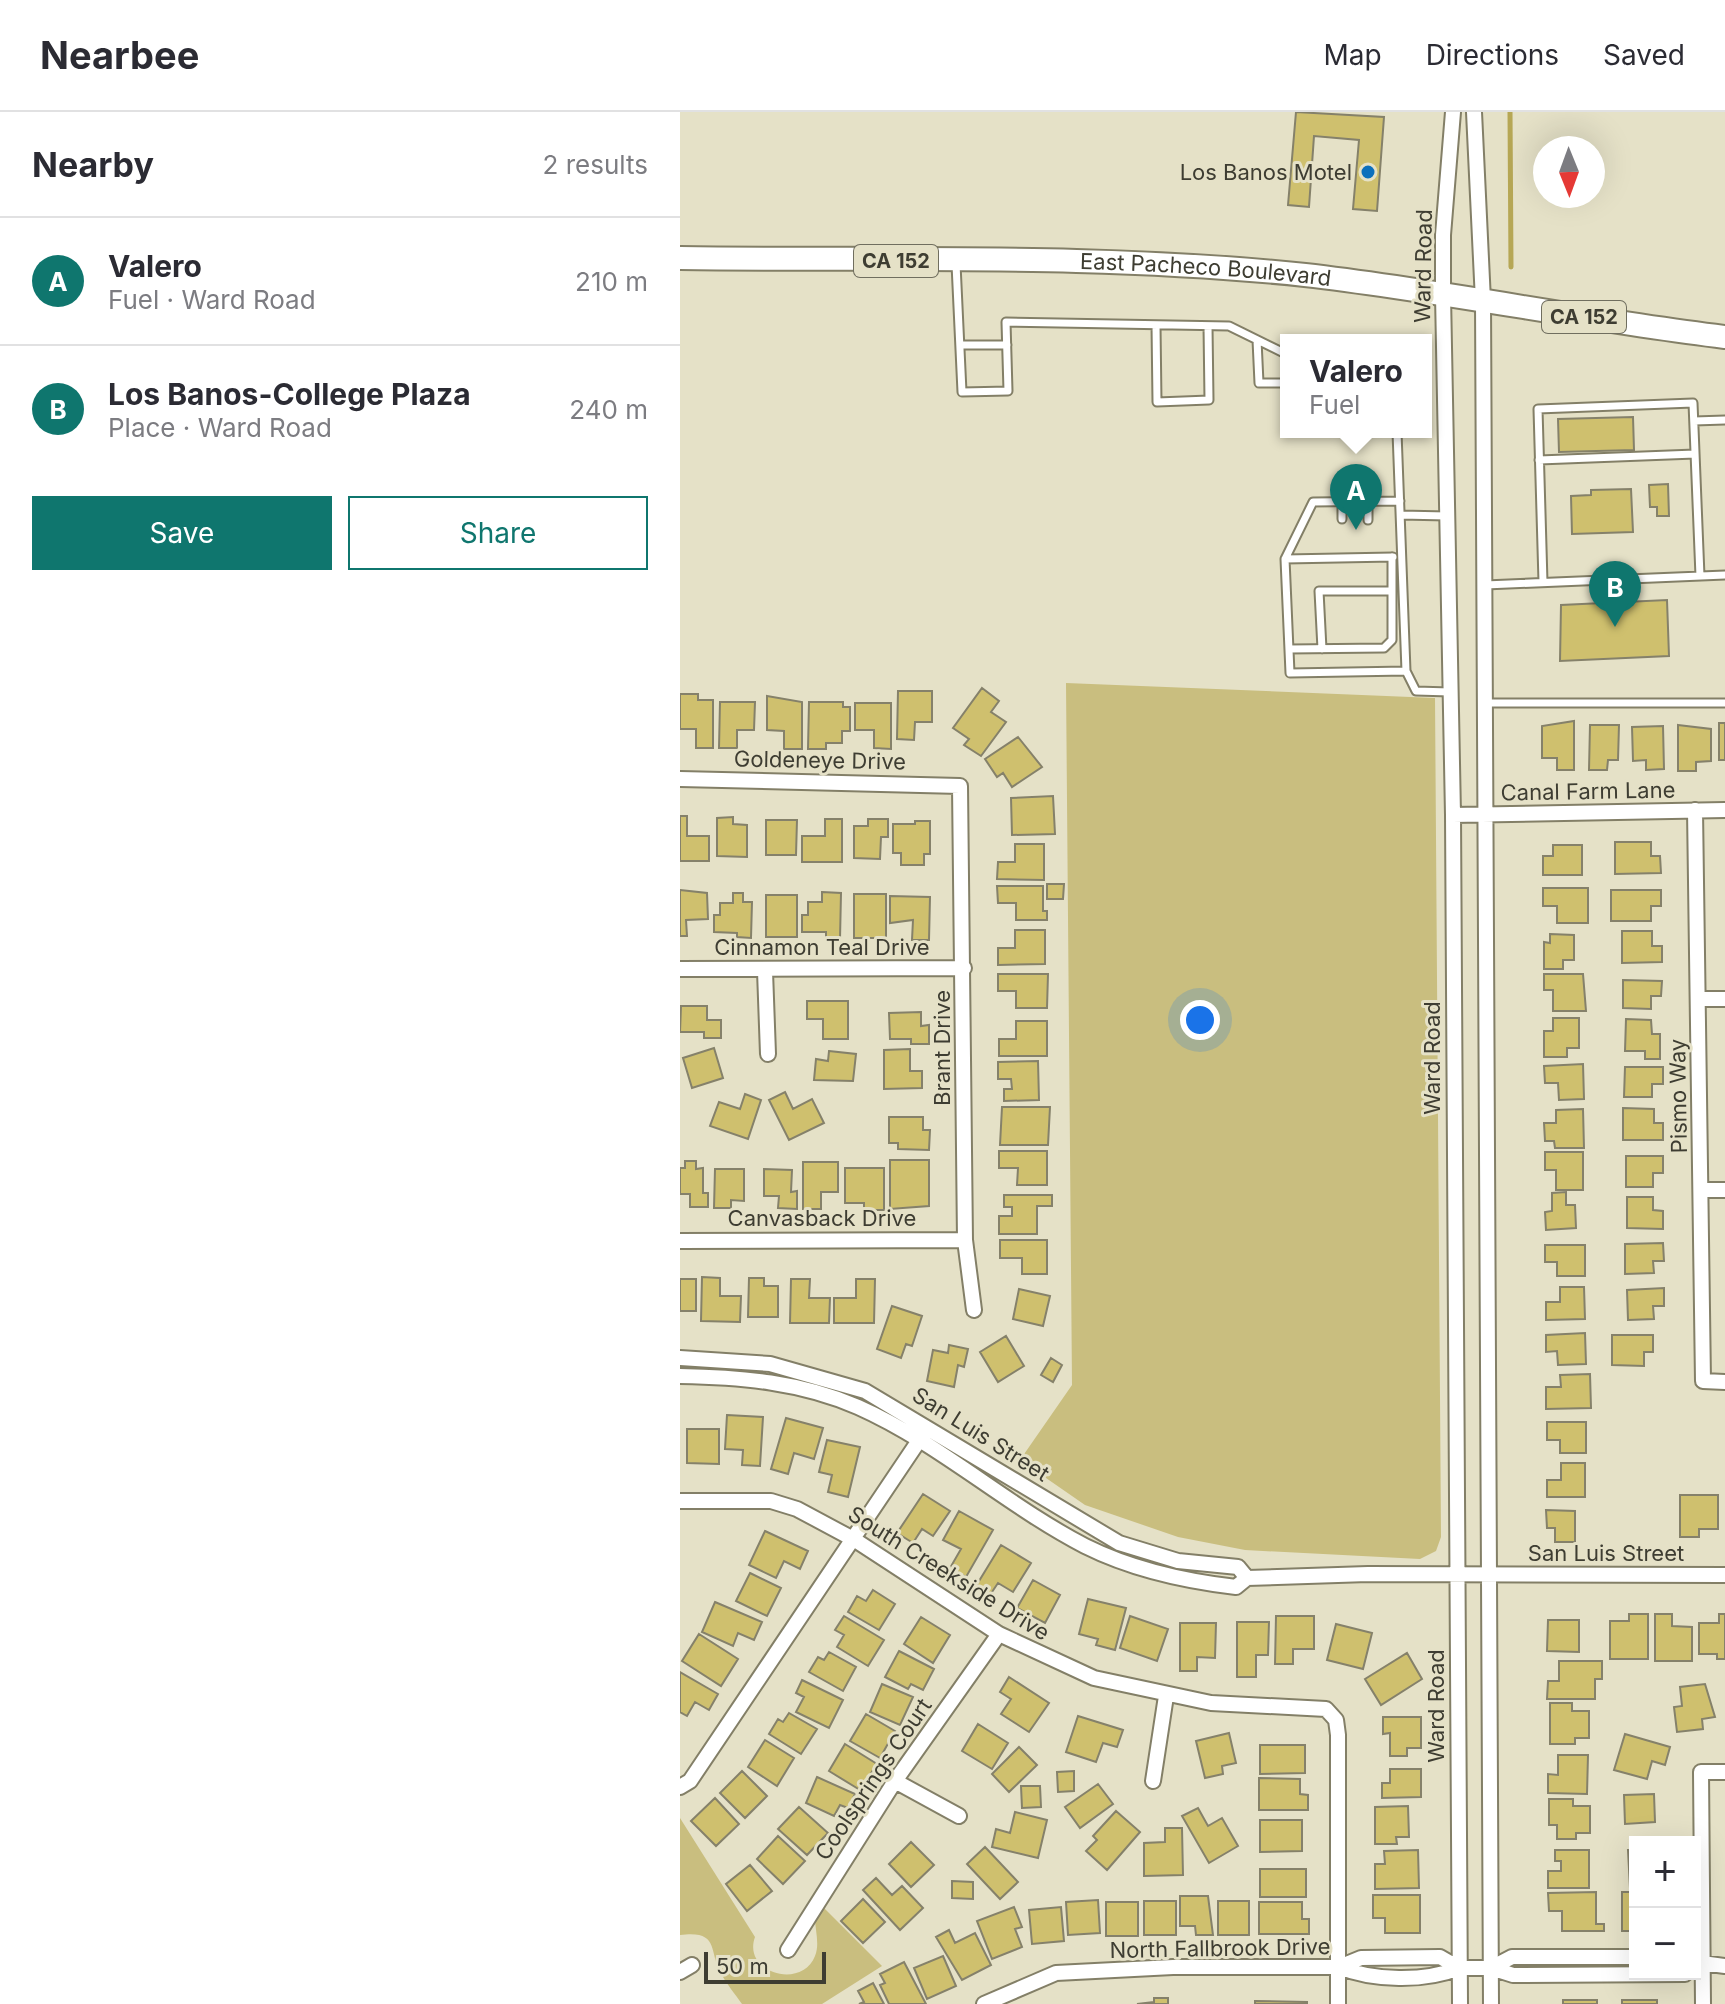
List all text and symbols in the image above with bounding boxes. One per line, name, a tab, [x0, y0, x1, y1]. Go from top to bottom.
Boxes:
text: Nearbee	[40, 32, 199, 78]
text: Map	[1323, 38, 1382, 72]
text: Directions	[1426, 38, 1559, 72]
text: Saved	[1603, 38, 1685, 72]
north arrow	[1533, 136, 1605, 208]
text: Nearby	[32, 144, 154, 185]
text: 2 results	[543, 149, 648, 180]
place label: Los Banos Motel	[1180, 159, 1352, 185]
marker: Los Banos Motel	[1359, 163, 1377, 181]
street label: Ward Road	[1409, 209, 1437, 323]
road number: CA 152	[854, 245, 938, 277]
text: Valero	[108, 248, 202, 284]
street label: East Pacheco Boulevard	[1080, 248, 1333, 291]
text: A	[48, 266, 68, 297]
text: 210 m	[575, 266, 648, 297]
text: Fuel · Ward Road	[108, 284, 316, 315]
road number: CA 152	[1542, 301, 1626, 333]
popup	[1280, 334, 1432, 438]
text: Valero	[1309, 353, 1403, 389]
text: Los Banos-College Plaza	[108, 376, 471, 412]
text: Fuel	[1309, 389, 1360, 420]
text: B	[49, 394, 67, 425]
text: 240 m	[569, 394, 648, 425]
text: Place · Ward Road	[108, 412, 332, 443]
pin: A	[1330, 464, 1382, 530]
button: Save	[32, 496, 332, 570]
button: Share	[348, 496, 648, 570]
pin: B	[1589, 561, 1641, 627]
street label: Goldeneye Drive	[734, 745, 906, 775]
street label: Canal Farm Lane	[1500, 776, 1676, 806]
street label: Cinnamon Teal Drive	[714, 934, 930, 960]
street label: Brant Drive	[929, 990, 955, 1106]
your location	[1180, 1000, 1220, 1040]
street label: Ward Road	[1419, 1001, 1445, 1115]
street label: Pismo Way	[1664, 1038, 1692, 1154]
street label: Canvasback Drive	[728, 1205, 916, 1231]
street label: San Luis Street	[908, 1382, 1054, 1486]
street label: South Creekside Drive	[844, 1500, 1054, 1646]
street label: San Luis Street	[1528, 1540, 1684, 1566]
street label: Ward Road	[1423, 1649, 1449, 1763]
street label: Coolsprings Court	[809, 1693, 937, 1865]
map controls	[1629, 1836, 1701, 1980]
button: +	[1629, 1836, 1701, 1908]
button: −	[1629, 1908, 1701, 1980]
street label: North Fallbrook Drive	[1109, 1933, 1331, 1963]
scale bar	[704, 1948, 826, 1984]
text: 50 m	[716, 1953, 769, 1979]

